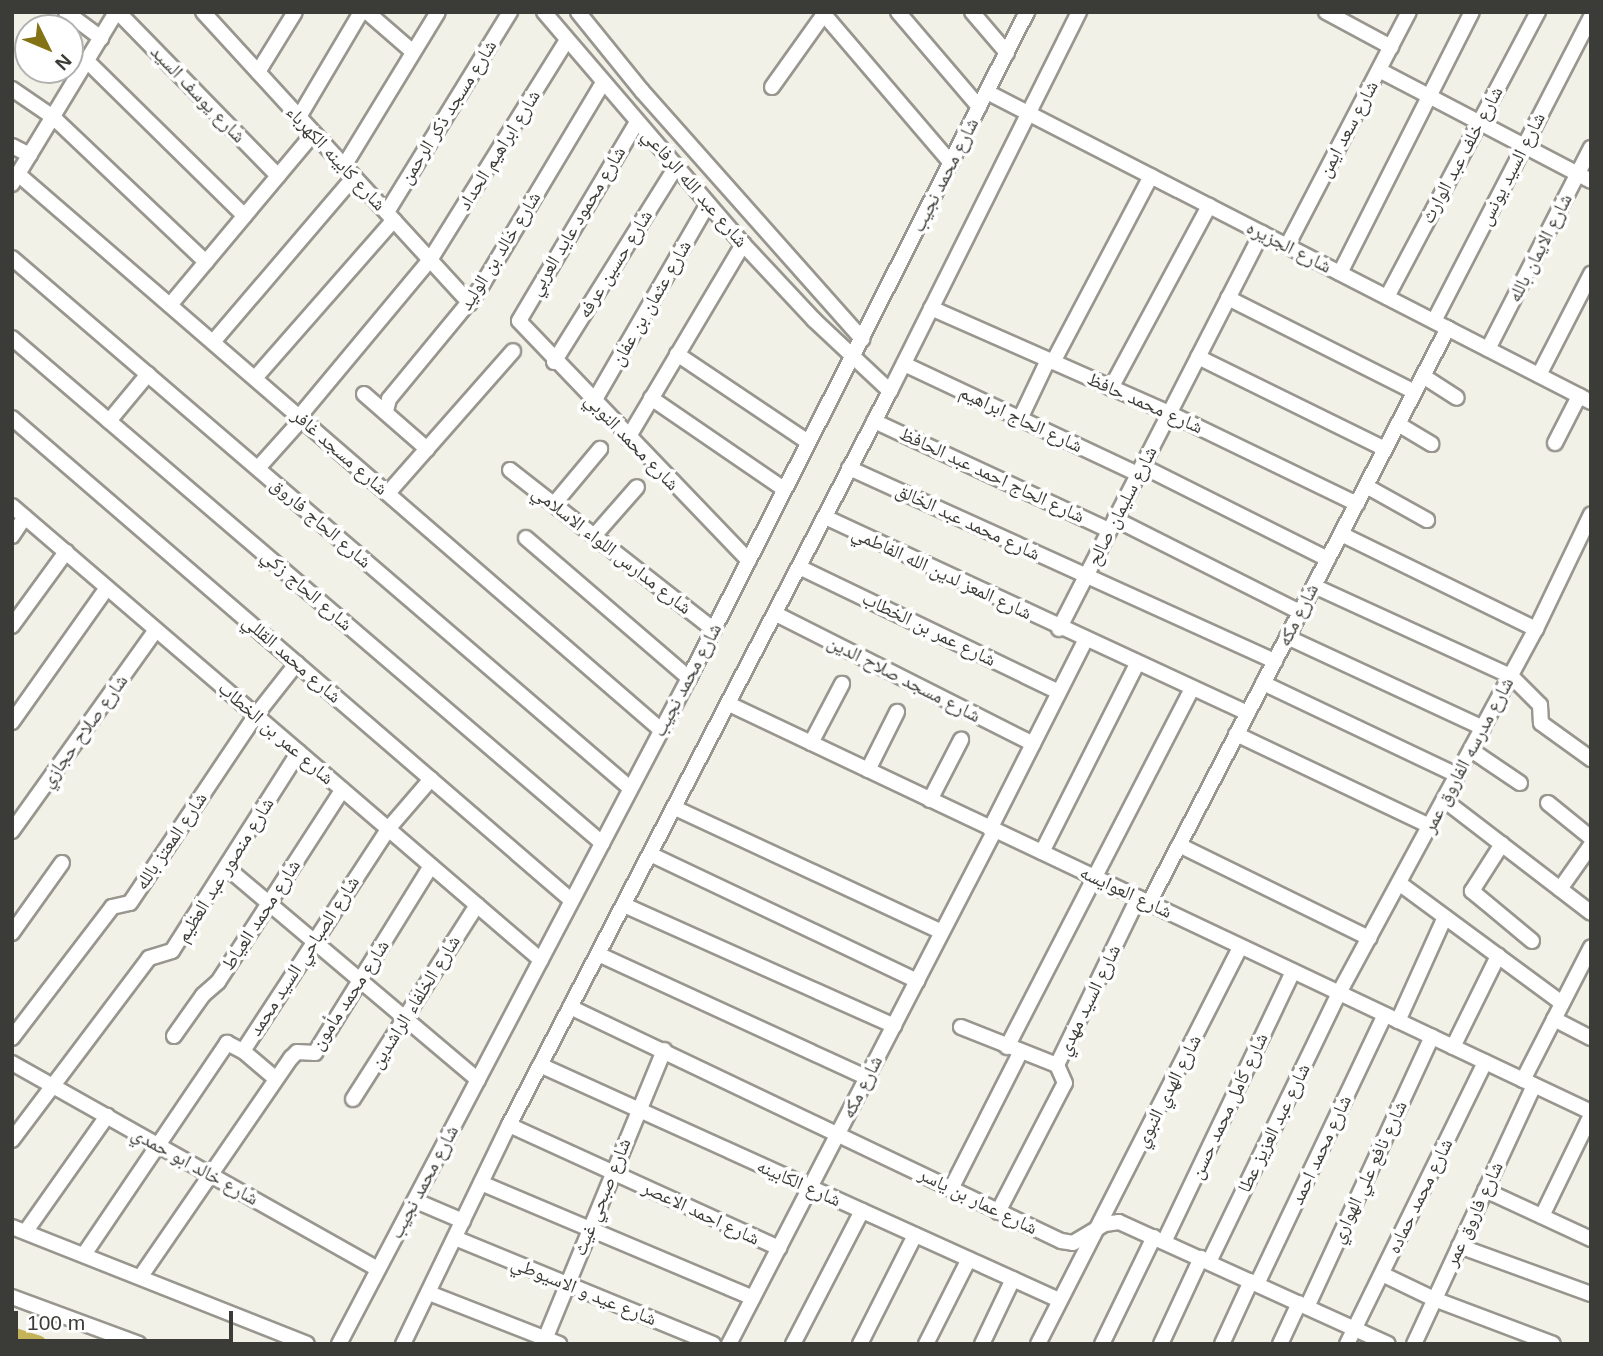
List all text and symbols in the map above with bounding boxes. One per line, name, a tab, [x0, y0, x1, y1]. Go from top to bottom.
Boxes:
north arrow	[14, 14, 84, 84]
street label: شارع مسجد ذكر الرحمن	[394, 36, 502, 188]
street label: شارع يوسف السيد	[146, 40, 250, 148]
text: N	[51, 50, 76, 74]
street label: شارع سعد ايمن	[1313, 77, 1383, 181]
street label: شارع خلف عبد الوارث	[1416, 82, 1508, 228]
street label: شارع ابراهيم الحداد	[453, 86, 545, 214]
street label: شارع كابينه الكهرباء	[281, 100, 391, 216]
street label: شارع السيد يونس	[1474, 109, 1550, 229]
street label: شارع محمد نجيب	[906, 114, 984, 236]
street label: شارع عبد الله الرفاعي	[637, 124, 753, 252]
street label: شارع محمود عايد العربي	[523, 142, 631, 300]
street label: شارع خالد بن الوليد	[454, 187, 546, 315]
street label: شارع الايمان بالله	[1503, 190, 1577, 306]
street label: شارع حسين عرفه	[573, 206, 657, 322]
street label: شارع الجزيره	[1243, 216, 1335, 278]
street label: شارع عثمان بن عفان	[606, 236, 696, 370]
street label: شارع محمد حافظ	[1084, 367, 1206, 439]
street label: شارع الحاج ابراهيم	[956, 381, 1086, 457]
street label: شارع محمد النوبي	[580, 389, 684, 495]
street label: شارع مسجد غافر	[287, 404, 393, 500]
street label: شارع الحاج احمد عبد الحافظ	[896, 422, 1088, 528]
street label: شارع سليمان صالح	[1082, 443, 1162, 569]
street label: شارع الحاج فاروق	[266, 473, 376, 573]
street label: شارع محمد عبد الخالق	[892, 479, 1044, 565]
street label: شارع مدارس اللواء الاسلامي	[528, 481, 696, 619]
street label: شارع المعز لدين الله الفاطمي	[848, 521, 1036, 625]
street label: شارع الحاج زكي	[257, 544, 357, 636]
street label: شارع مكه	[1273, 580, 1323, 650]
street label: شارع عمر بن الخطاب	[858, 587, 1000, 671]
street label: شارع محمد القللي	[238, 610, 346, 708]
street label: شارع محمد نجيب	[648, 619, 726, 741]
street label: شارع مسجد صلاح الدين	[824, 631, 984, 727]
street label: شارع صلاح حجازي	[35, 670, 133, 792]
street label: شارع مدرسه الفاروق عمر	[1417, 674, 1519, 836]
street label: شارع عمر بن الخطاب	[213, 676, 339, 790]
street label: شارع المعتز بالله	[130, 788, 212, 894]
street label: شارع منصور عبد العظيم	[171, 793, 279, 947]
street label: شارع محمد العياط	[217, 855, 305, 975]
street label: شارع العوايسه	[1076, 861, 1176, 923]
street label: شارع الصباحي السيد محمد	[244, 872, 364, 1040]
street label: شارع الخلفاء الراشدين	[365, 931, 465, 1073]
street label: شارع محمد مأمون	[306, 936, 394, 1054]
street label: شارع السيد مهدي	[1052, 941, 1126, 1059]
street label: شارع كامل محمد حسن	[1185, 1029, 1273, 1183]
street label: شارع الهدي النبوي	[1130, 1031, 1206, 1151]
street label: شارع مكه	[837, 1052, 887, 1122]
street label: شارع عبد العزيز عطا	[1233, 1060, 1315, 1196]
street label: شارع محمد احمد	[1286, 1092, 1356, 1208]
street label: شارع نافع علي الهواري	[1326, 1097, 1412, 1247]
street label: شارع محمد نجيب	[385, 1121, 463, 1243]
street label: شارع خالد ابو حمدي	[128, 1122, 262, 1210]
street label: شارع صبحي غيث	[568, 1135, 636, 1259]
street label: شارع محمد حماده	[1382, 1135, 1458, 1257]
street label: شارع الكابينه	[753, 1154, 845, 1212]
street label: شارع فاروق عمر	[1440, 1158, 1508, 1270]
street label: شارع عمار بن ياسر	[915, 1162, 1041, 1240]
street label: شارع احمد الاعصر	[639, 1176, 763, 1250]
street label: شارع عيد و الاسيوطي	[508, 1251, 660, 1331]
scale bar	[18, 1296, 236, 1340]
text: 100 m	[27, 1311, 85, 1334]

